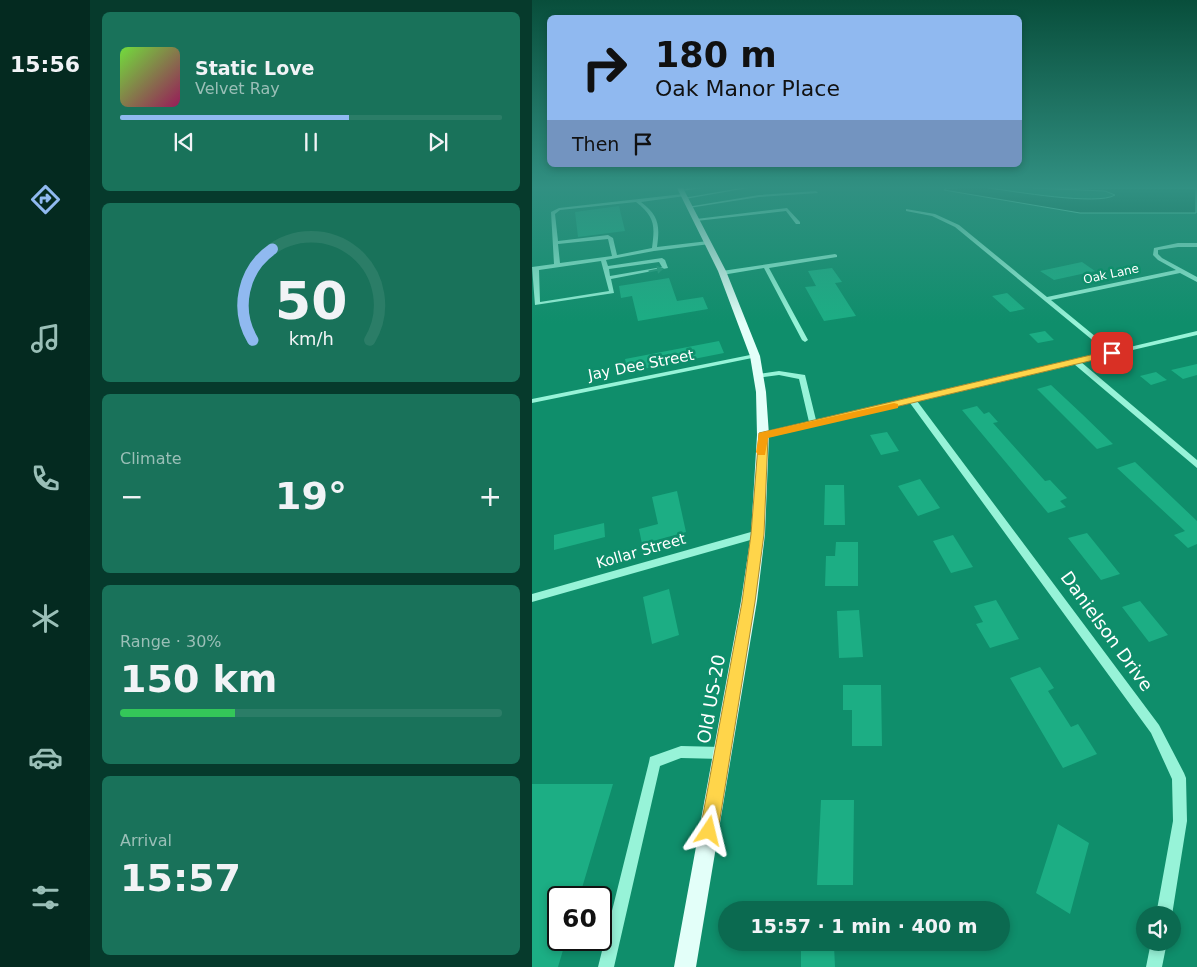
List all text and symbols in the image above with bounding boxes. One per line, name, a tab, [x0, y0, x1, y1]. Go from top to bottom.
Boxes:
icon: right	[572, 35, 637, 100]
text: 180 m	[655, 35, 777, 75]
text: 15:56	[10, 52, 80, 77]
text: Static Love	[195, 57, 315, 79]
text: Oak Manor Place	[655, 76, 840, 101]
text: Velvet Ray	[195, 79, 280, 98]
icon: previous	[170, 128, 198, 156]
icon: pause	[297, 128, 325, 156]
icon: next	[424, 128, 452, 156]
icon: arrive	[629, 130, 657, 158]
text: Then	[572, 133, 619, 155]
icon: directions	[28, 182, 63, 217]
street label: Oak Lane	[1082, 261, 1140, 287]
one-way arrow	[649, 266, 664, 274]
text: 50	[275, 271, 347, 331]
icon: music	[28, 321, 63, 356]
text: km/h	[288, 328, 334, 349]
pin	[1091, 332, 1133, 374]
icon: arrive	[1098, 339, 1126, 367]
street label: Jay Dee Street	[585, 346, 696, 384]
text: Climate	[120, 449, 182, 468]
icon: phone	[28, 461, 63, 496]
text: 19°	[275, 474, 347, 518]
text: −	[120, 480, 143, 513]
text: +	[479, 480, 502, 513]
street label: Kollar Street	[594, 530, 688, 572]
street label: Danielson Drive	[1057, 567, 1157, 695]
icon: climate	[28, 601, 63, 636]
text: Range · 30%	[120, 632, 222, 651]
street label: Old US-20	[693, 653, 729, 745]
text: 150 km	[120, 657, 277, 701]
icon: car	[28, 740, 63, 775]
position arrow	[682, 804, 734, 856]
text: Arrival	[120, 831, 172, 850]
text: 15:57	[120, 856, 241, 900]
icon: filters	[28, 880, 63, 915]
speed limit sign: 60	[547, 886, 612, 951]
map controls	[1136, 906, 1181, 951]
button: sound	[1136, 906, 1181, 951]
text: 15:57 · 1 min · 400 m	[750, 915, 978, 937]

